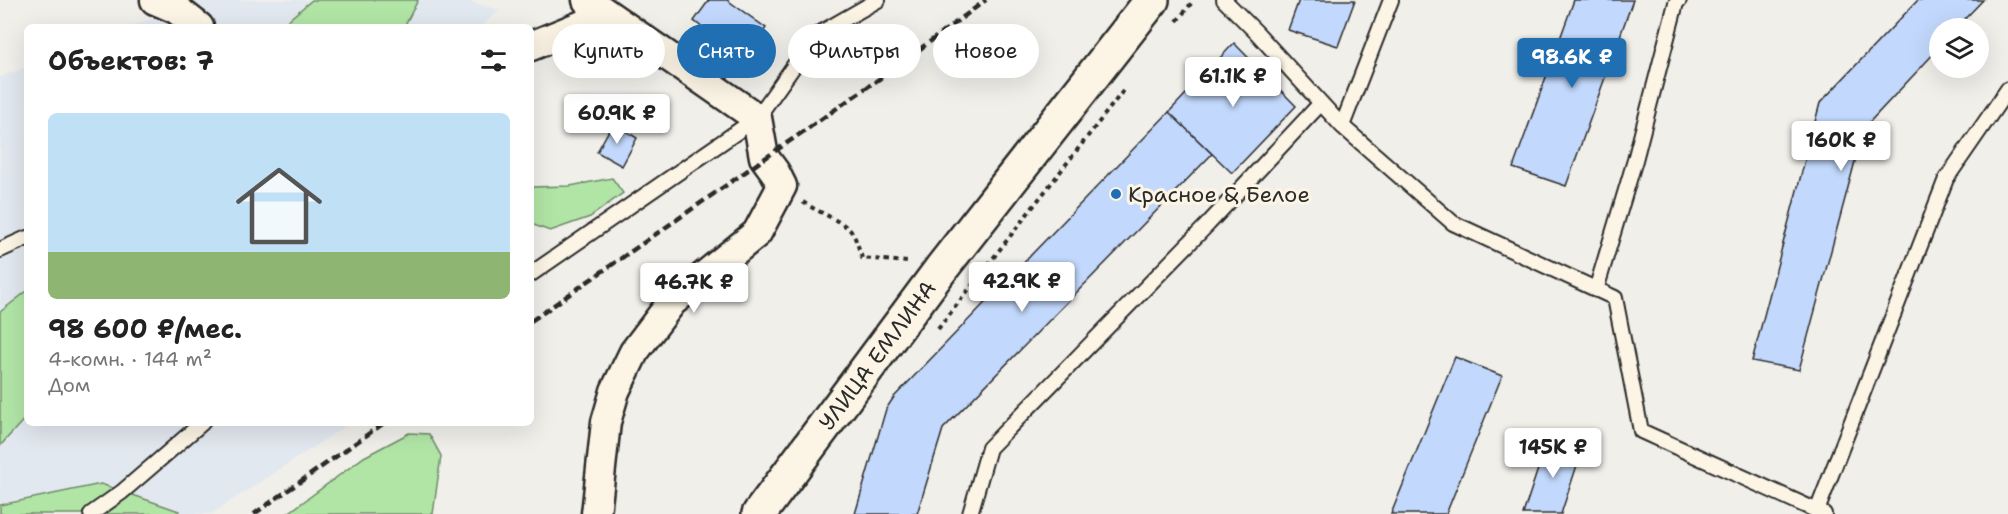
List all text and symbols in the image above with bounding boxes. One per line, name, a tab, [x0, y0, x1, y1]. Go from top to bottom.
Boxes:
map controls	[1929, 18, 1989, 78]
button: layers	[1929, 18, 1989, 78]
chip: Купить	[552, 24, 665, 78]
chip: Снять	[677, 24, 776, 78]
chip: Фильтры	[788, 24, 921, 78]
chip: Новое	[933, 24, 1039, 78]
pin: 98.6K ₽	[1517, 38, 1627, 89]
text: Объектов: 7	[48, 43, 214, 78]
icon: filters	[477, 44, 510, 77]
text: 98.6K ₽	[1531, 44, 1613, 70]
pin: 61.1K ₽	[1178, 57, 1288, 108]
text: 61.1K ₽	[1199, 63, 1267, 89]
pin: 60.9K ₽	[562, 94, 672, 145]
text: 60.9K ₽	[578, 100, 656, 126]
pin: 160K ₽	[1792, 121, 1890, 172]
text: 160K ₽	[1805, 127, 1877, 153]
icon: home	[225, 152, 333, 260]
place label: Красное & Белое	[1128, 180, 1310, 209]
marker: Красное & Белое	[1109, 187, 1123, 201]
pin: 42.9K ₽	[967, 262, 1077, 313]
pin: 46.7K ₽	[639, 263, 749, 314]
text: 42.9K ₽	[983, 268, 1061, 294]
text: 46.7K ₽	[654, 269, 734, 295]
street label: УЛИЦА ЕМЛИНА	[812, 275, 943, 436]
text: 98 600 ₽/мес.	[48, 311, 242, 346]
text: 4-комн. · 144 m²	[48, 346, 212, 372]
text: Дом	[48, 372, 90, 398]
pin: 145K ₽	[1504, 428, 1602, 479]
text: 145K ₽	[1518, 434, 1588, 460]

